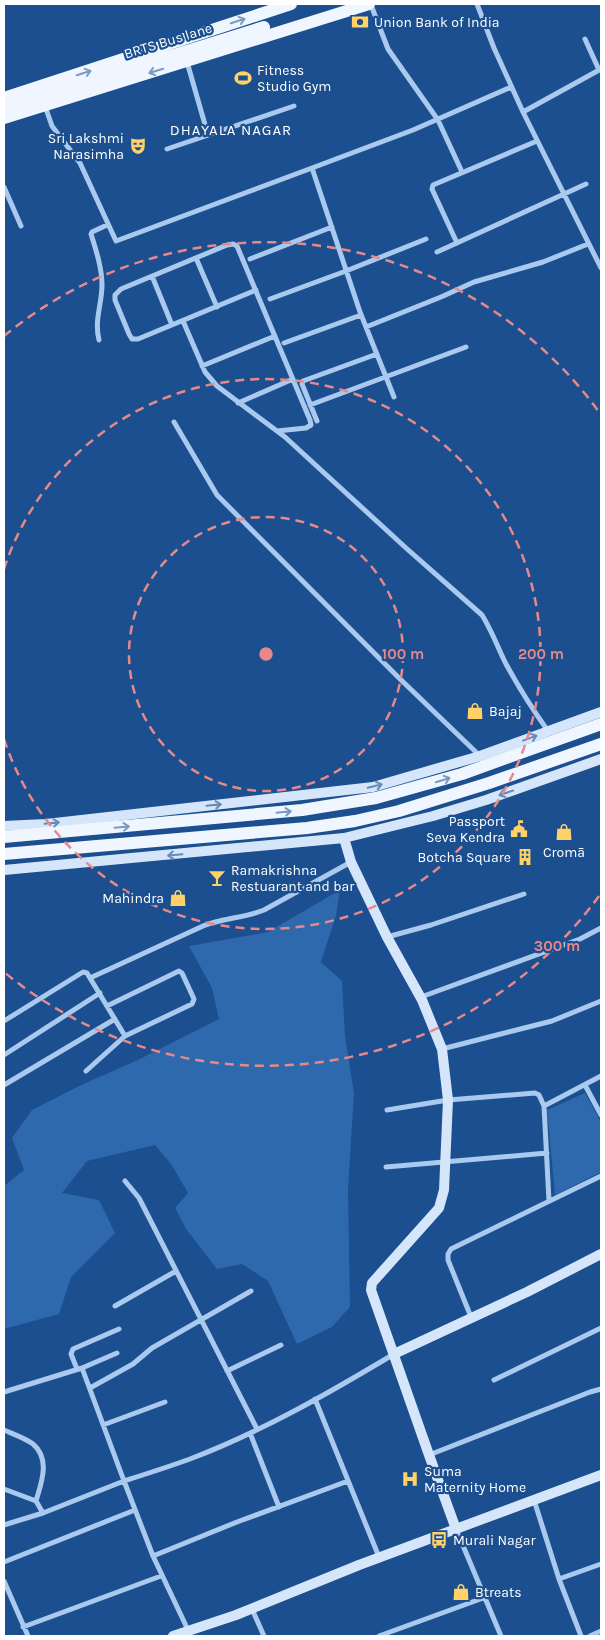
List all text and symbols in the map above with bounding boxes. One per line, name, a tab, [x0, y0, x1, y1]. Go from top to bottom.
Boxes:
bank icon: Union Bank of India	[350, 12, 370, 32]
place label: Union Bank of India	[374, 14, 500, 31]
one-way arrow	[229, 16, 245, 26]
street label: BRTS Bus lane	[122, 20, 214, 62]
place label: Fitness Studio Gym	[257, 62, 331, 95]
one-way arrow	[75, 67, 91, 77]
one-way arrow	[148, 67, 164, 77]
sports icon: Fitness Studio Gym	[233, 68, 253, 88]
district label: DHAYALA NAGAR	[170, 121, 292, 139]
place label: Sri Lakshmi Narasimha	[48, 130, 124, 163]
theatre icon: Sri Lakshmi Narasimha	[128, 136, 148, 156]
centre of rings	[257, 645, 275, 663]
text: 100 m	[382, 645, 424, 663]
text: 200 m	[518, 645, 564, 663]
shop icon: Bajaj	[465, 701, 485, 721]
place label: Bajaj	[489, 703, 522, 720]
one-way arrow	[522, 733, 538, 742]
one-way arrow	[434, 774, 450, 784]
one-way arrow	[367, 781, 383, 790]
one-way arrow	[499, 789, 514, 798]
one-way arrow	[206, 800, 222, 810]
one-way arrow	[276, 807, 292, 817]
place label: Passport Seva Kendra	[426, 813, 505, 846]
one-way arrow	[44, 818, 60, 828]
public building icon: Passport Seva Kendra	[509, 819, 529, 839]
one-way arrow	[114, 822, 130, 832]
shop icon: Cromā	[554, 822, 574, 842]
place label: Cromā	[543, 844, 585, 861]
building icon: Botcha Square	[515, 847, 535, 867]
place label: Botcha Square	[418, 849, 511, 866]
one-way arrow	[168, 850, 184, 859]
place label: Ramakrishna Restuarant and bar	[231, 862, 355, 895]
bar icon: Ramakrishna Restuarant and bar	[207, 868, 227, 888]
shop icon: Mahindra	[168, 888, 188, 908]
place label: Mahindra	[102, 890, 164, 907]
text: 300 m	[534, 937, 580, 955]
place label: Suma Maternity Home	[424, 1463, 526, 1496]
hospital icon: Suma Maternity Home	[400, 1469, 420, 1489]
bus stop icon: Murali Nagar	[429, 1530, 449, 1550]
place label: Murali Nagar	[453, 1532, 536, 1549]
shop icon: Btreats	[451, 1582, 471, 1602]
place label: Btreats	[475, 1584, 522, 1601]

